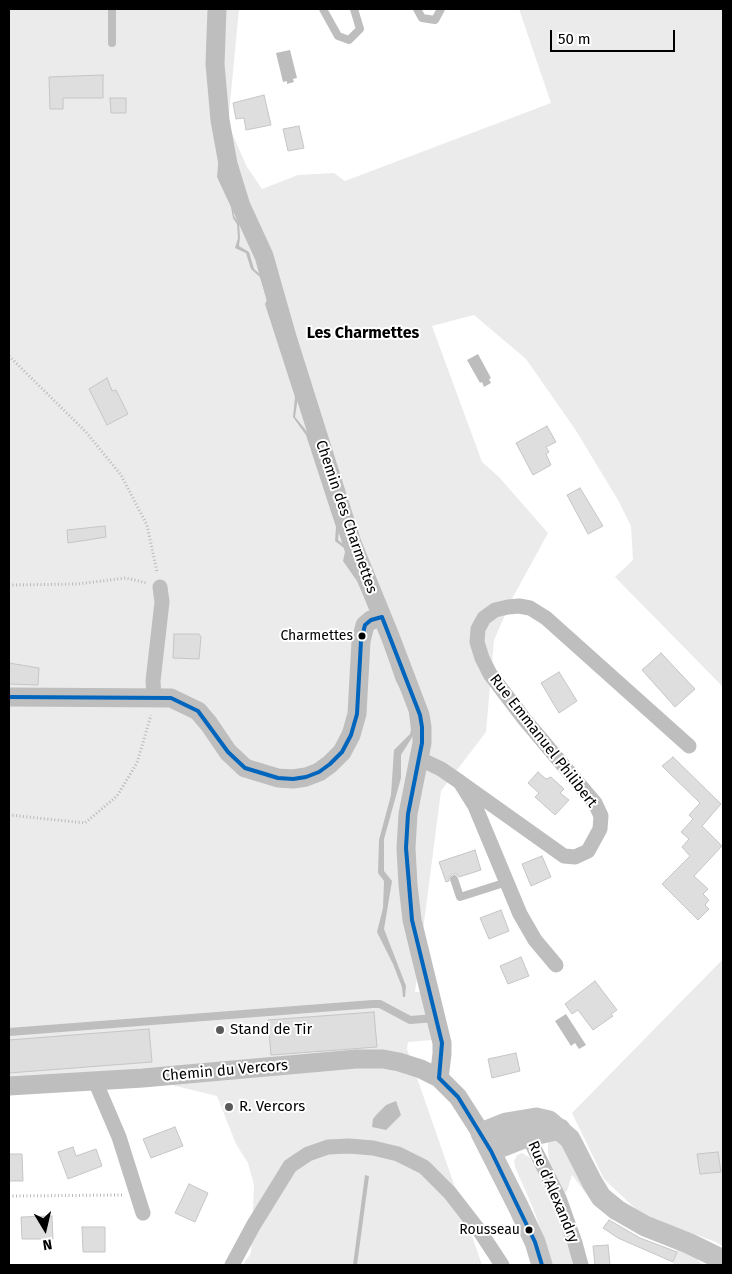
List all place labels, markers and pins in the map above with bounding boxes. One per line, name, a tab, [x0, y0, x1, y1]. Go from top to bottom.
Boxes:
place label: Charmettes	[280, 628, 353, 644]
marker: Charmettes	[357, 631, 367, 641]
place label: Stand de Tir	[230, 1021, 312, 1039]
marker: Stand de Tir	[214, 1024, 226, 1036]
place label: R. Vercors	[239, 1098, 305, 1116]
marker: R. Vercors	[223, 1101, 235, 1113]
place label: Rousseau	[459, 1222, 520, 1238]
marker: Rousseau	[524, 1225, 534, 1235]

